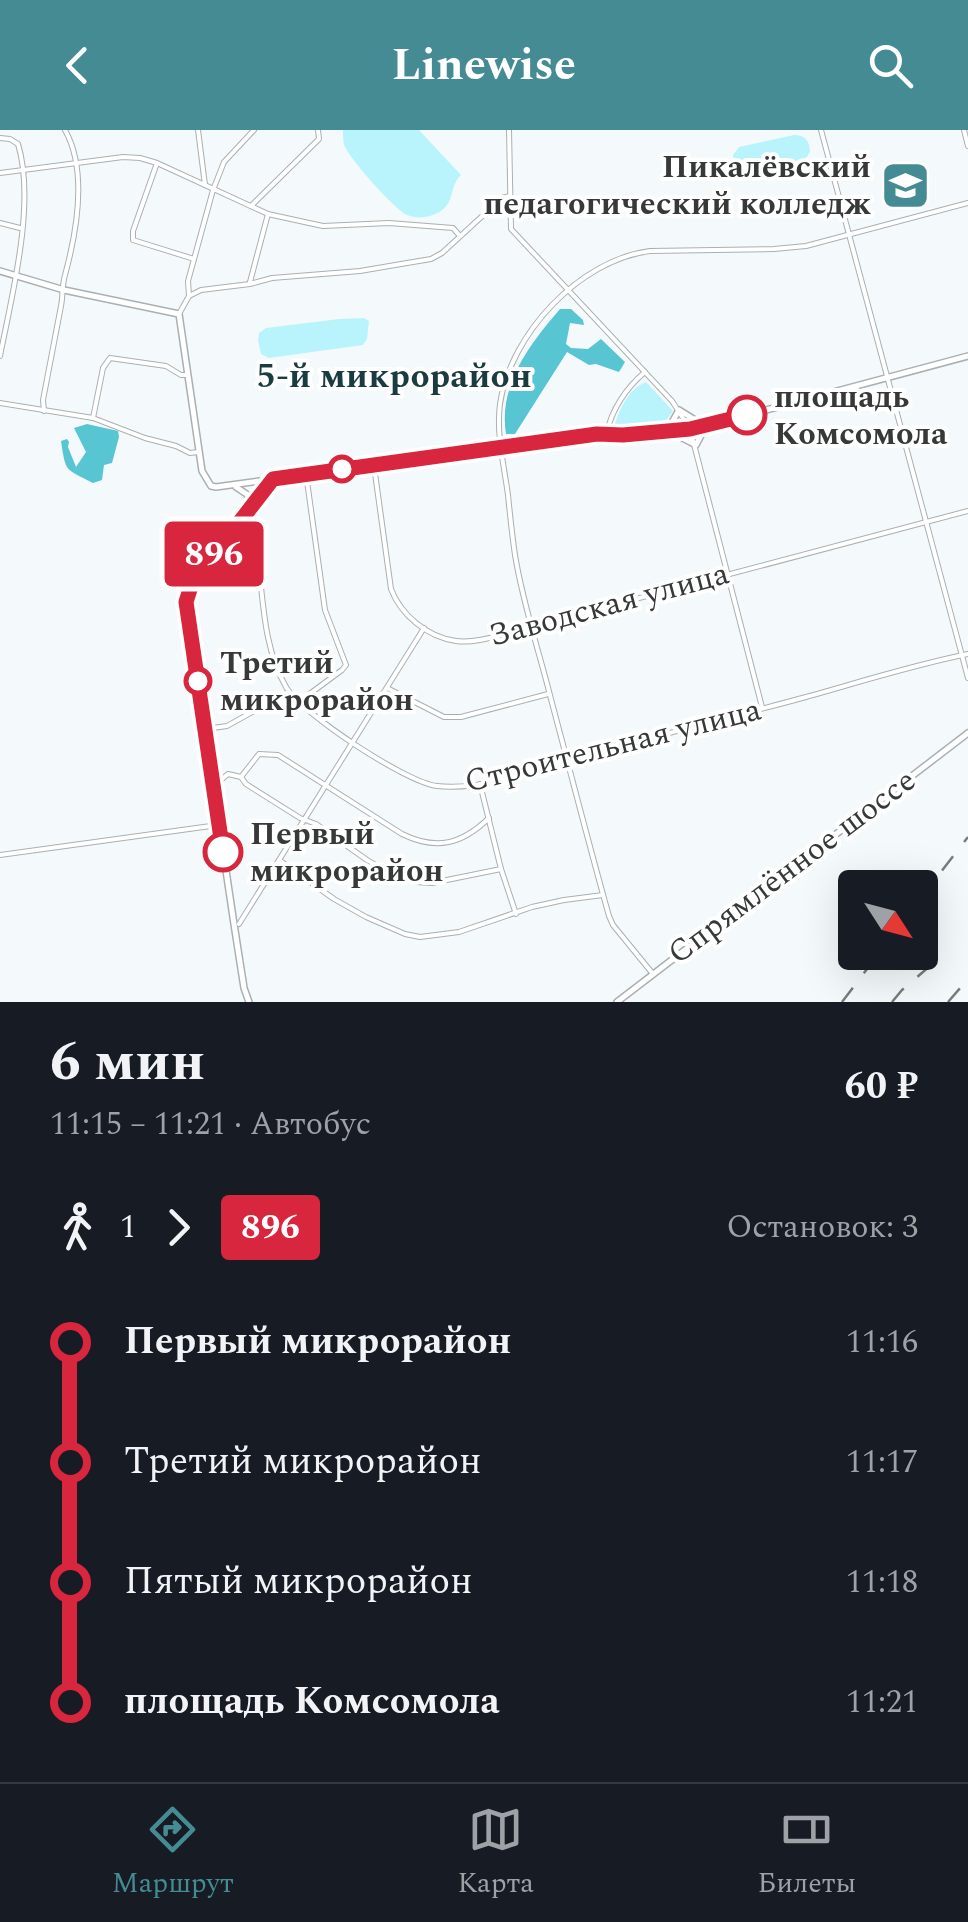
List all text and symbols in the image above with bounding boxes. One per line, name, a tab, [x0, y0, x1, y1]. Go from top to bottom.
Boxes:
text: Linewise	[392, 31, 576, 100]
icon: back	[50, 38, 105, 93]
icon: search	[863, 38, 918, 93]
place label: Пикалёвский педагогический колледж	[483, 143, 871, 229]
school or university icon: Пикалёвский педагогический колледж	[880, 159, 932, 211]
district label: 5-й микрорайон	[256, 350, 532, 403]
place label: площадь Комсомола	[774, 373, 948, 459]
marker: площадь Комсомола	[728, 396, 766, 434]
unlabelled marker	[329, 456, 355, 482]
line badge: 896	[156, 522, 272, 586]
text: 896	[185, 528, 243, 581]
street label: Заводская улица	[484, 549, 735, 661]
place label: Третий микрорайон	[220, 639, 414, 725]
marker: Третий микрорайон	[185, 668, 211, 694]
street label: Строительная улица	[460, 685, 767, 807]
street label: Спрямлённое шоссе	[657, 757, 927, 977]
place label: Первый микрорайон	[250, 810, 444, 896]
marker: Первый микрорайон	[204, 833, 242, 871]
north arrow	[838, 870, 938, 970]
map controls	[838, 870, 938, 970]
text: 6 мин	[50, 1021, 205, 1104]
text: 60 ₽	[845, 1058, 918, 1116]
text: 11:15 – 11:21 · Автобус	[50, 1100, 371, 1149]
icon: walk	[50, 1200, 105, 1255]
icon: forward	[151, 1200, 206, 1255]
text: 896	[241, 1201, 300, 1254]
text: 1	[120, 1203, 136, 1252]
text: Остановок: 3	[726, 1203, 918, 1252]
text: Первый микрорайон	[124, 1313, 511, 1371]
text: 11:16	[846, 1318, 918, 1367]
text: Третий микрорайон	[124, 1433, 482, 1491]
text: 11:17	[846, 1438, 918, 1487]
text: Пятый микрорайон	[124, 1553, 472, 1611]
text: 11:18	[846, 1558, 918, 1607]
text: площадь Комсомола	[124, 1673, 500, 1731]
text: 11:21	[846, 1678, 918, 1727]
tab: Маршрут	[112, 1802, 234, 1905]
tab: Карта	[457, 1802, 534, 1905]
tab: Билеты	[758, 1802, 856, 1905]

